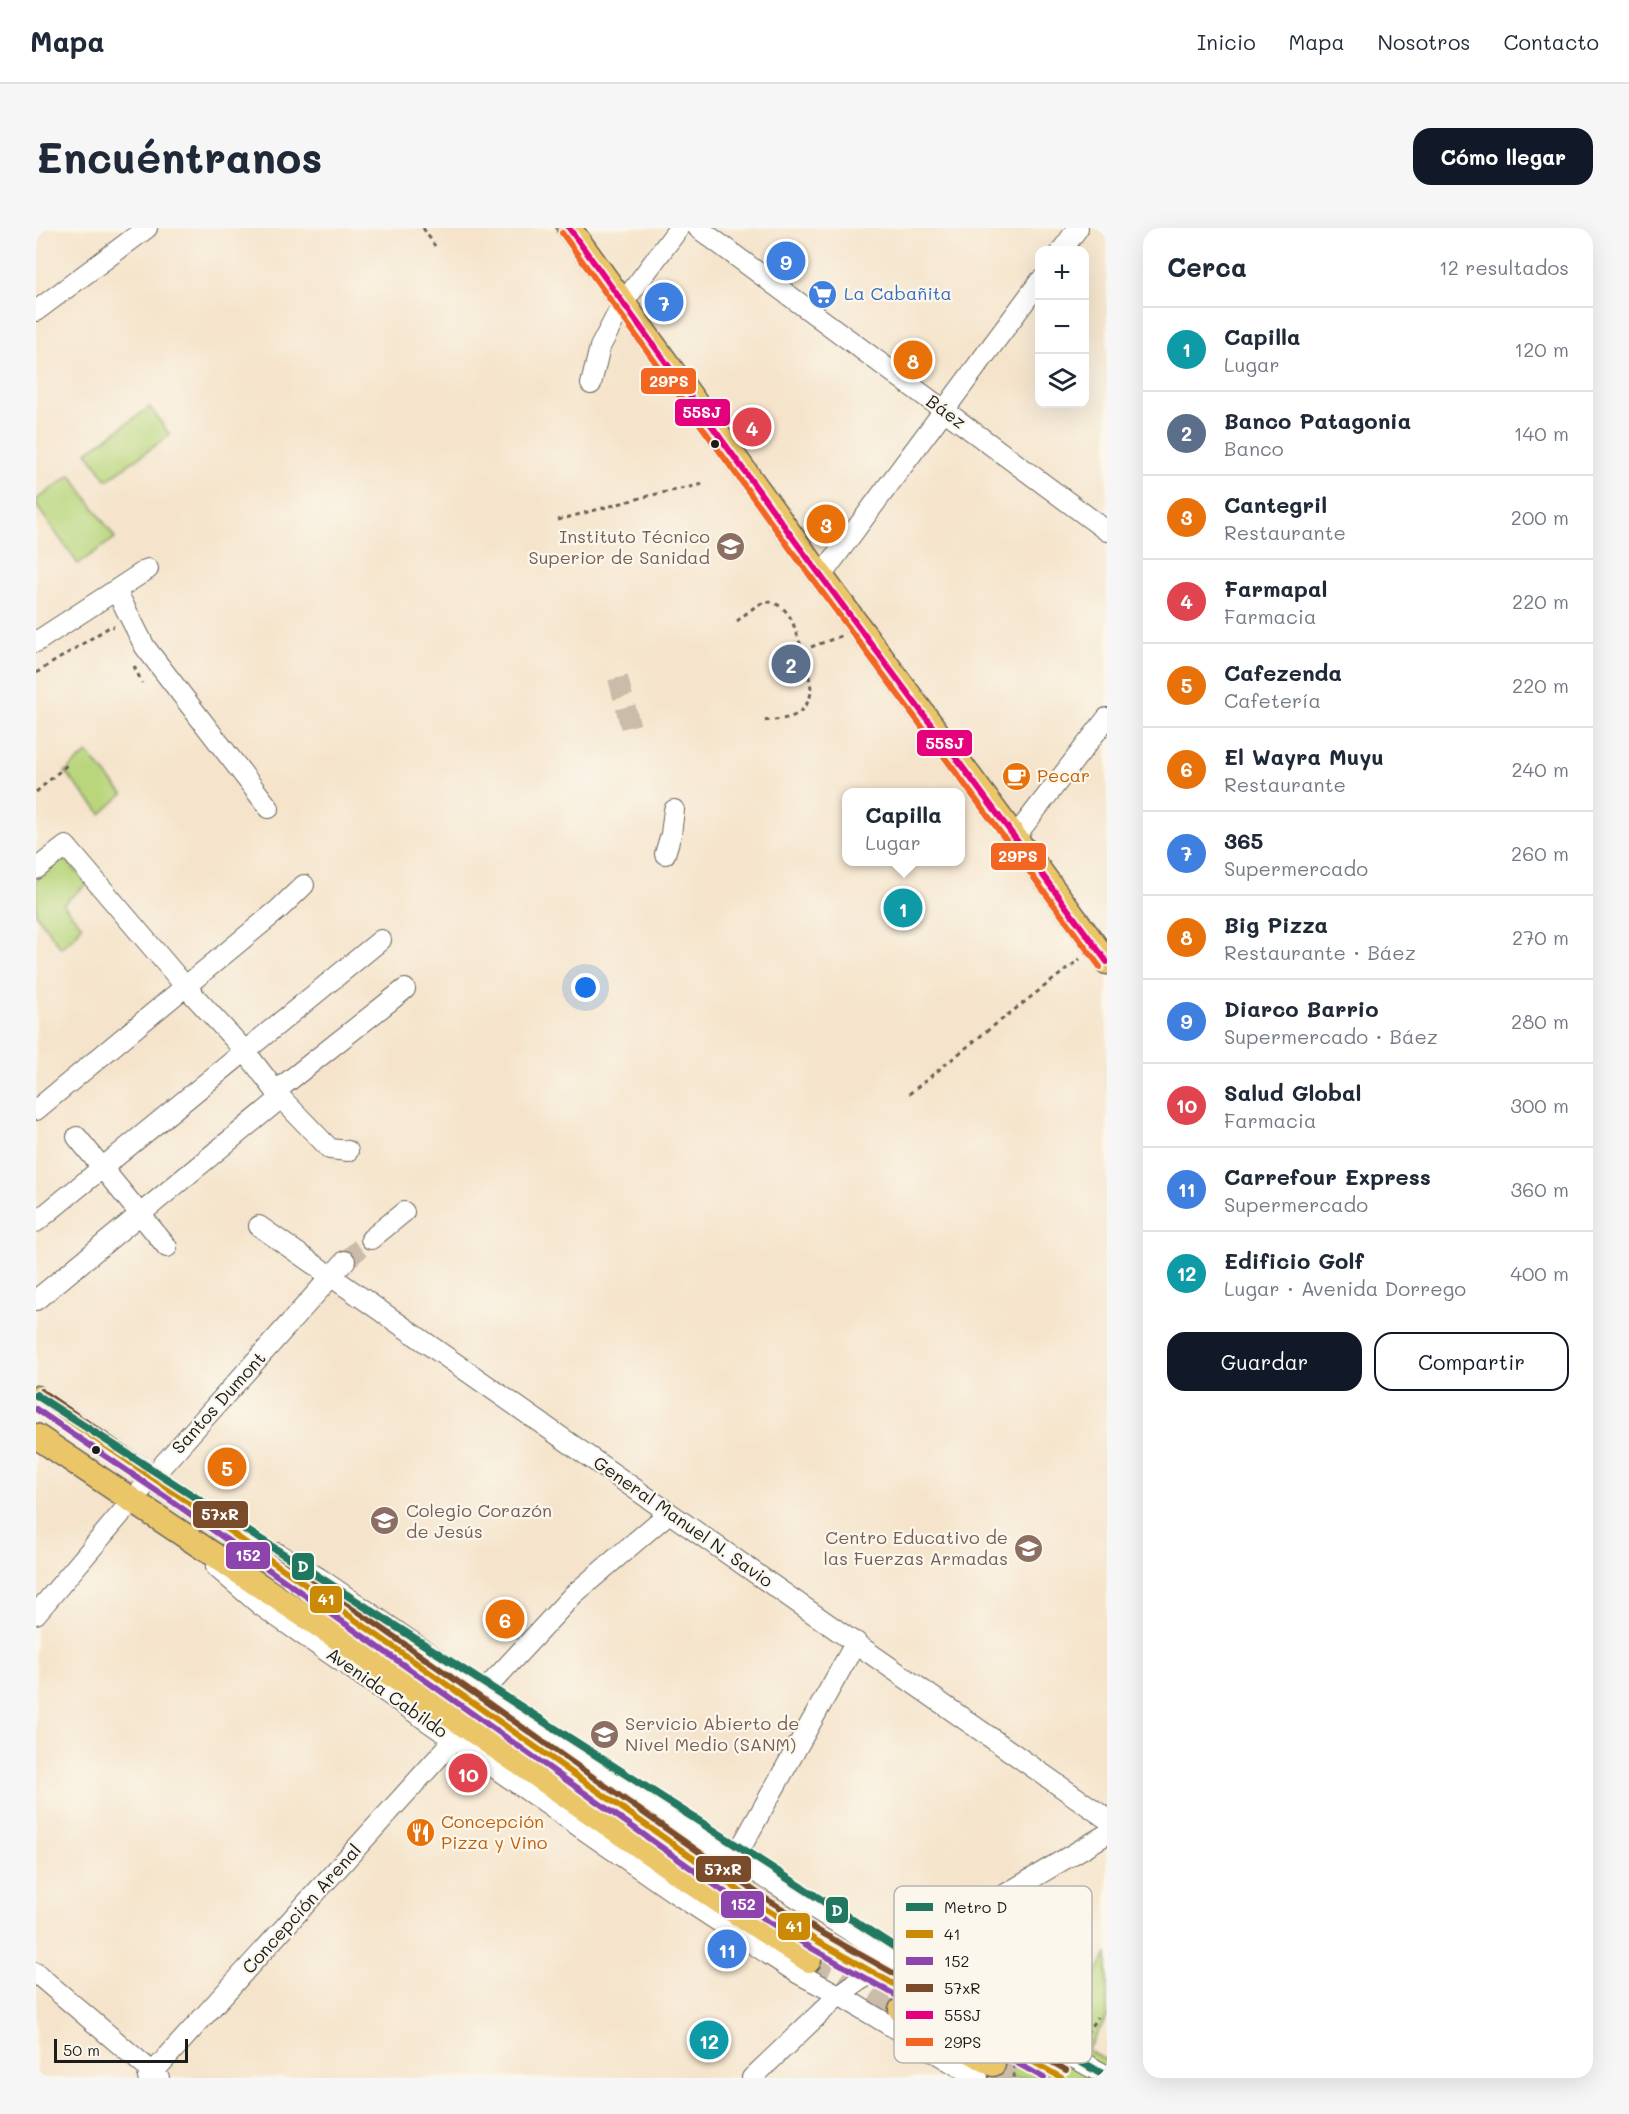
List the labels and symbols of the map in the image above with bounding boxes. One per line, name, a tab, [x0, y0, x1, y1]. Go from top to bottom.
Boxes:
pin: 9	[766, 238, 806, 284]
supermarket icon: La Cabañita	[807, 278, 839, 310]
pin: 7	[644, 280, 684, 325]
place label: La Cabañita	[844, 281, 952, 305]
pin: 8	[894, 338, 932, 382]
line badge: 29PS	[640, 367, 697, 395]
text: 29PS	[649, 370, 689, 391]
street label: Báez	[922, 389, 971, 434]
line badge: 55SJ	[674, 398, 731, 427]
text: 55SJ	[682, 401, 722, 422]
pin: 4	[732, 404, 772, 450]
unlabelled marker	[709, 438, 721, 450]
pin: 3	[806, 502, 846, 546]
place label: Instituto Técnico Superior de Sanidad	[529, 524, 710, 569]
school or university icon: Instituto Técnico Superior de Sanidad	[715, 531, 747, 563]
pin: 2	[772, 642, 810, 686]
line badge: 55SJ	[916, 729, 973, 757]
text: 55SJ	[925, 732, 965, 753]
cafe icon: Pecar	[1000, 760, 1032, 792]
place label: Pecar	[1037, 763, 1090, 787]
line badge: 29PS	[990, 842, 1047, 871]
text: 29PS	[998, 845, 1038, 866]
pin: 1	[884, 886, 922, 930]
your location	[571, 973, 600, 1002]
street label: Santos Dumont	[166, 1346, 271, 1458]
unlabelled marker	[90, 1444, 102, 1456]
pin: 5	[208, 1444, 246, 1490]
street label: General Manuel N. Savio	[589, 1450, 779, 1593]
place label: Colegio Corazón de Jesús	[406, 1498, 552, 1543]
line badge: 57xR	[192, 1500, 249, 1529]
text: 57xR	[201, 1503, 239, 1524]
school or university icon: Colegio Corazón de Jesús	[369, 1505, 401, 1537]
place label: Centro Educativo de las Fuerzas Armadas	[824, 1525, 1008, 1570]
school or university icon: Centro Educativo de las Fuerzas Armadas	[1013, 1532, 1045, 1564]
line badge: 152	[225, 1541, 271, 1570]
text: 152	[235, 1544, 261, 1565]
line badge: D	[291, 1552, 315, 1581]
text: D	[297, 1555, 309, 1576]
line badge: 41	[309, 1585, 343, 1614]
text: 41	[317, 1588, 335, 1609]
pin: 6	[486, 1596, 524, 1642]
street label: Avenida Cabildo	[322, 1641, 453, 1743]
place label: Servicio Abierto de Nivel Medio (SANM)	[625, 1711, 799, 1756]
school or university icon: Servicio Abierto de Nivel Medio (SANM)	[588, 1718, 620, 1750]
pin: 10	[448, 1750, 488, 1796]
place label: Concepción Pizza y Vino	[441, 1809, 548, 1854]
restaurant icon: Concepción Pizza y Vino	[404, 1816, 436, 1848]
street label: Concepción Arenal	[236, 1838, 366, 1978]
line badge: 57xR	[695, 1855, 752, 1883]
text: 57xR	[704, 1858, 742, 1879]
legend	[894, 1886, 1092, 2063]
line badge: 152	[720, 1890, 765, 1919]
text: 152	[730, 1893, 756, 1914]
line badge: D	[825, 1896, 849, 1924]
text: Metro D	[944, 1896, 1007, 1917]
text: D	[831, 1899, 843, 1920]
line badge: 41	[777, 1912, 811, 1941]
text: 41	[785, 1915, 803, 1936]
text: 41	[944, 1923, 961, 1944]
pin: 11	[708, 1926, 746, 1972]
text: 152	[944, 1950, 969, 1971]
text: 57xR	[944, 1977, 981, 1998]
text: 55SJ	[944, 2004, 981, 2025]
pin: 12	[690, 2018, 728, 2062]
text: 29PS	[944, 2031, 981, 2052]
scale bar	[54, 2036, 188, 2064]

